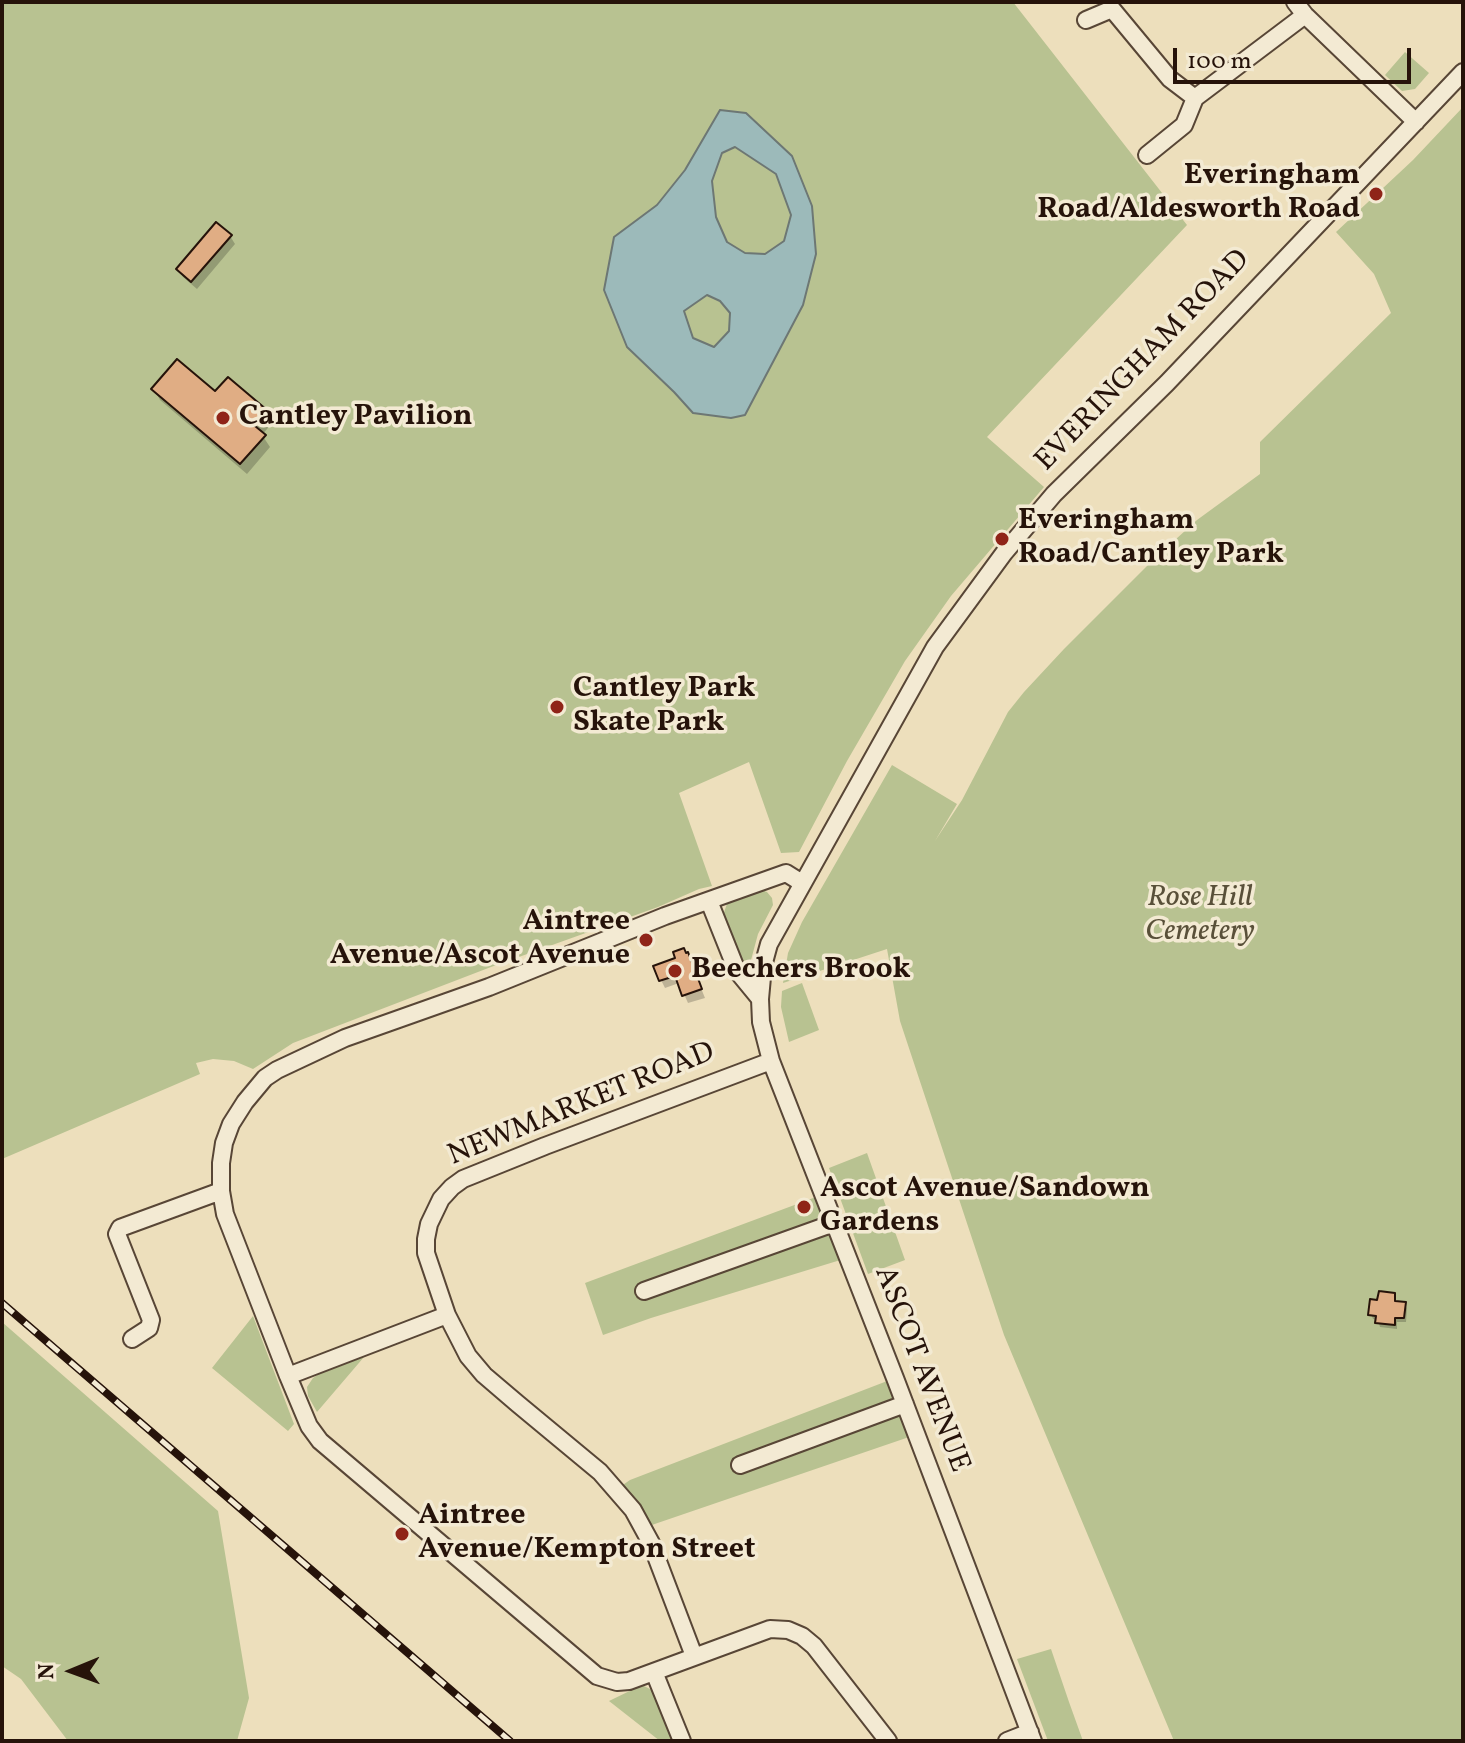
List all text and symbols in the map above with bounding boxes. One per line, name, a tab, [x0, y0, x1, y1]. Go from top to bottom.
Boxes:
scale bar	[1177, 32, 1415, 82]
text: 100 m	[1187, 45, 1252, 79]
place label: Everingham Road/Aldesworth Road	[1037, 159, 1360, 230]
marker: Everingham Road/Aldesworth Road	[1367, 185, 1385, 203]
street label: EVERINGHAM ROAD	[1029, 244, 1259, 480]
place label: Cantley Pavilion	[239, 400, 473, 436]
marker: Cantley Pavilion	[214, 409, 232, 427]
place label: Everingham Road/Cantley Park	[1018, 504, 1284, 574]
marker: Everingham Road/Cantley Park	[993, 530, 1011, 548]
place label: Cantley Park Skate Park	[573, 672, 755, 742]
marker: Cantley Park Skate Park	[548, 698, 566, 716]
park label: Rose Hill Cemetery	[1145, 881, 1255, 952]
place label: Aintree Avenue/Ascot Avenue	[330, 905, 630, 976]
marker: Aintree Avenue/Ascot Avenue	[637, 931, 655, 949]
place label: Beechers Brook	[691, 953, 911, 989]
marker: Beechers Brook	[666, 962, 684, 980]
street label: NEWMARKET ROAD	[443, 1036, 721, 1176]
place label: Ascot Avenue/Sandown Gardens	[820, 1172, 1150, 1242]
marker: Ascot Avenue/Sandown Gardens	[795, 1198, 813, 1216]
street label: ASCOT AVENUE	[864, 1262, 976, 1478]
place label: Aintree Avenue/Kempton Street	[418, 1499, 755, 1570]
marker: Aintree Avenue/Kempton Street	[393, 1525, 411, 1543]
north arrow	[32, 1631, 112, 1711]
text: N	[32, 1663, 63, 1680]

